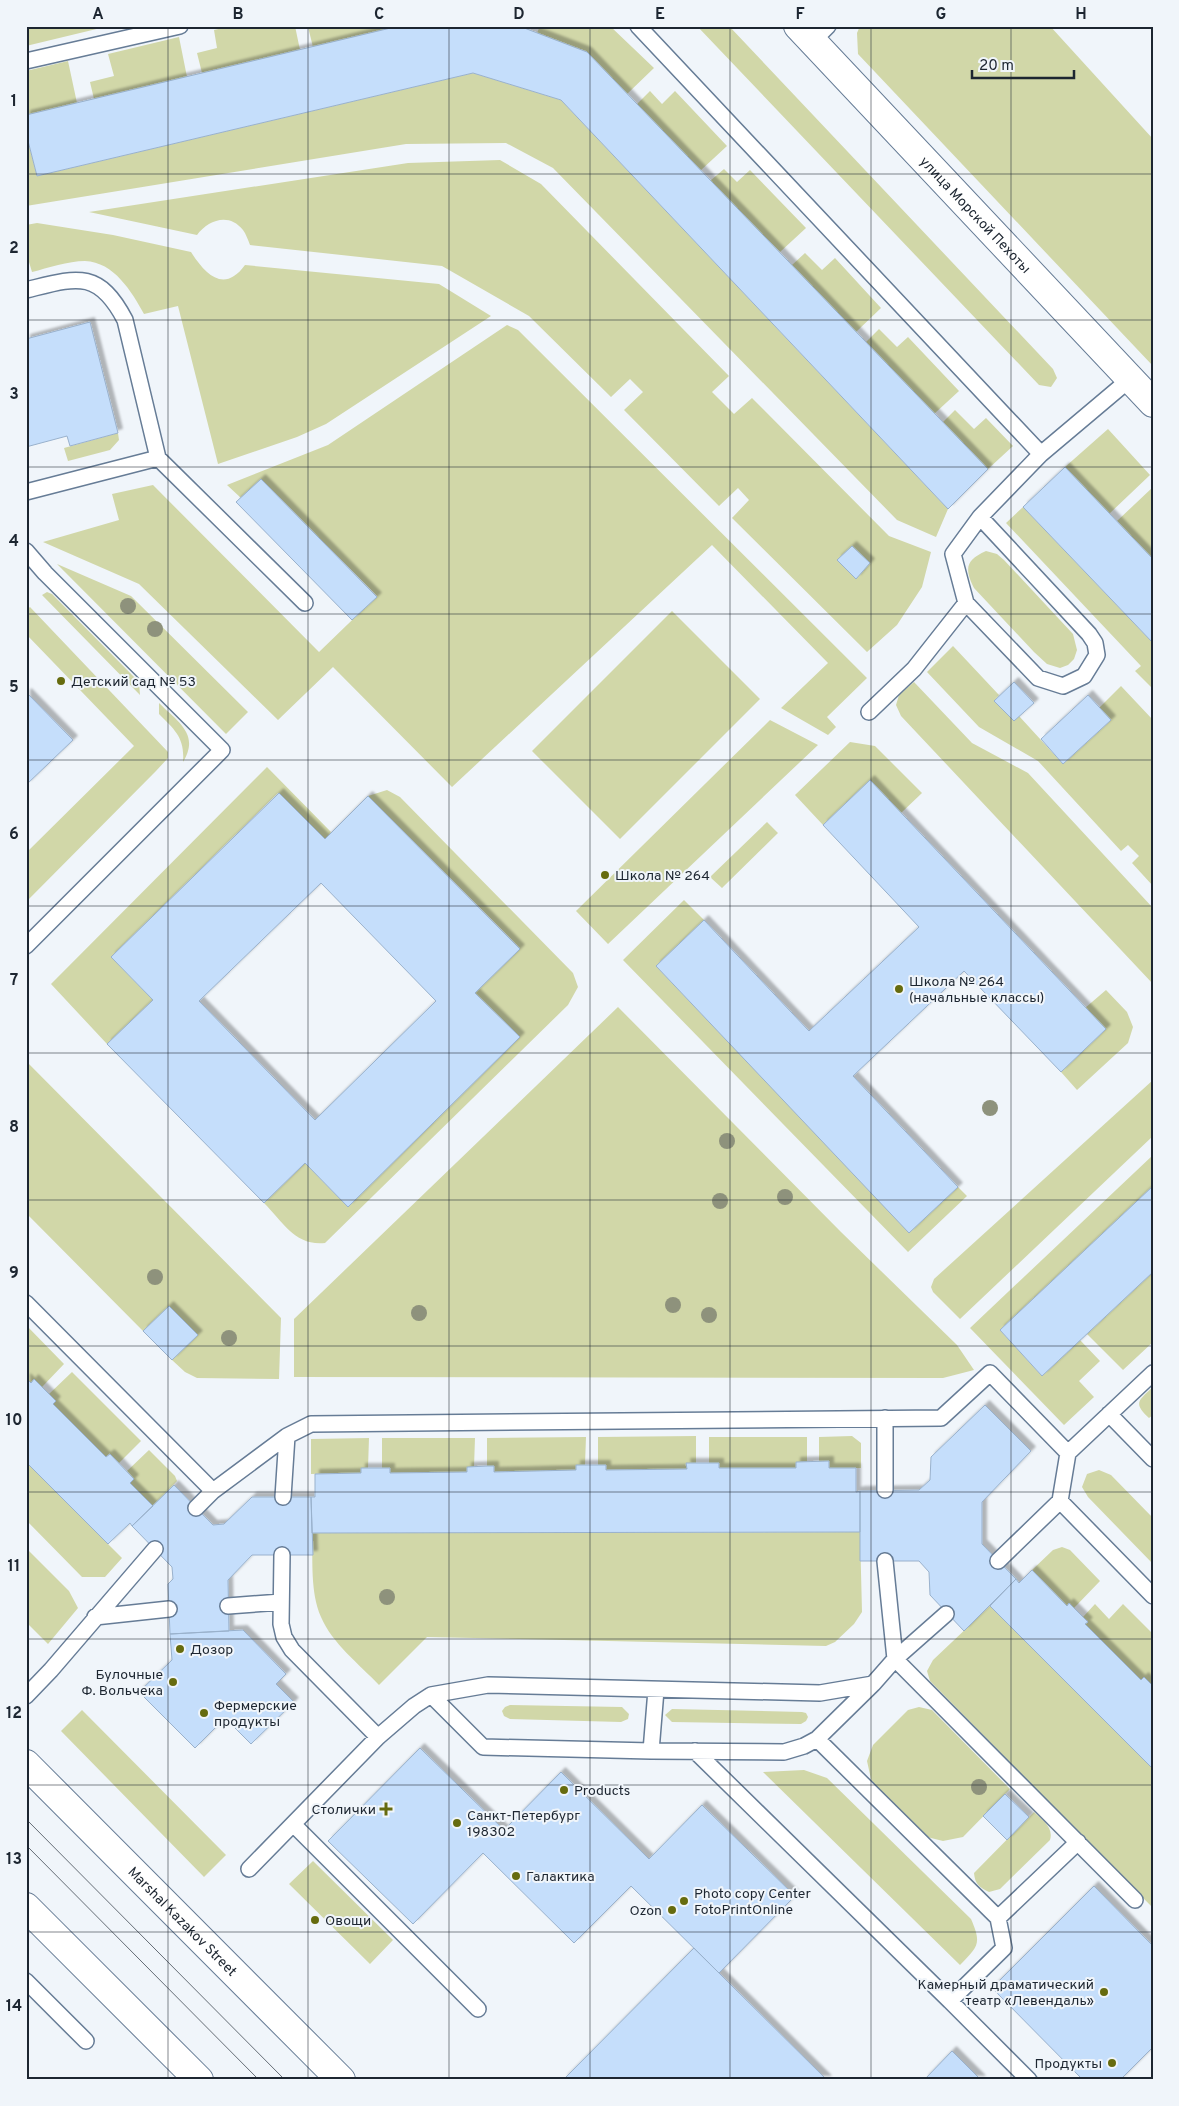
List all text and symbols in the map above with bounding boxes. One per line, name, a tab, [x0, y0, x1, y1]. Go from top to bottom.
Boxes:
text: A	[92, 5, 104, 25]
text: B	[232, 5, 244, 25]
text: C	[374, 5, 384, 25]
text: D	[513, 5, 525, 25]
text: E	[655, 5, 665, 25]
text: F	[795, 5, 805, 25]
text: G	[936, 5, 946, 25]
text: H	[1075, 5, 1087, 25]
scale bar	[972, 48, 1074, 80]
text: 20 m	[979, 57, 1014, 76]
text: 1	[11, 92, 17, 112]
street label: улица Морской Пехоты	[915, 153, 1034, 278]
text: 2	[9, 239, 19, 259]
text: 3	[9, 385, 19, 405]
text: 4	[9, 532, 19, 552]
place label: Детский сад № 53	[71, 674, 196, 691]
marker: Детский сад № 53	[55, 675, 67, 687]
text: 5	[9, 678, 19, 698]
text: 6	[9, 825, 19, 845]
place label: Школа № 264	[615, 868, 710, 885]
marker: Школа № 264	[599, 869, 611, 881]
text: 7	[10, 971, 18, 991]
place label: Школа № 264 (начальные классы)	[909, 974, 1044, 1007]
marker: Школа № 264 (начальные классы)	[893, 983, 905, 995]
text: 8	[9, 1118, 19, 1138]
text: 9	[9, 1264, 19, 1284]
text: 10	[6, 1411, 22, 1431]
text: 11	[8, 1557, 20, 1577]
place label: Дозор	[190, 1642, 233, 1659]
marker: Дозор	[174, 1643, 186, 1655]
place label: Булочные Ф. Вольчека	[82, 1667, 163, 1700]
marker: Булочные Ф. Вольчека	[167, 1676, 179, 1688]
place label: Фермерские продукты	[214, 1698, 297, 1731]
text: 12	[6, 1704, 22, 1724]
marker: Фермерские продукты	[198, 1707, 210, 1719]
place label: Products	[574, 1783, 630, 1800]
marker: Products	[558, 1784, 570, 1796]
place label: Столички	[312, 1802, 376, 1819]
marker: Столички	[380, 1803, 392, 1815]
place label: Санкт-Петербург 198302	[467, 1808, 580, 1841]
marker: Санкт-Петербург 198302	[451, 1817, 463, 1829]
text: 13	[6, 1850, 22, 1870]
street label: Marshal Kazakov Street	[124, 1864, 240, 1980]
place label: Галактика	[526, 1869, 595, 1886]
marker: Галактика	[510, 1870, 522, 1882]
place label: Photo copy Center FotoPrintOnline	[694, 1886, 812, 1919]
marker: Photo copy Center FotoPrintOnline	[678, 1895, 690, 1907]
place label: Ozon	[629, 1903, 662, 1920]
marker: Ozon	[666, 1904, 678, 1916]
place label: Овощи	[325, 1913, 371, 1930]
marker: Овощи	[309, 1914, 321, 1926]
place label: Камерный драматический театр «Левендаль»	[917, 1977, 1094, 2010]
marker: Камерный драматический театр «Левендаль»	[1098, 1986, 1110, 1998]
text: 14	[6, 1997, 22, 2017]
place label: Продукты	[1035, 2056, 1102, 2073]
marker: Продукты	[1106, 2057, 1118, 2069]

